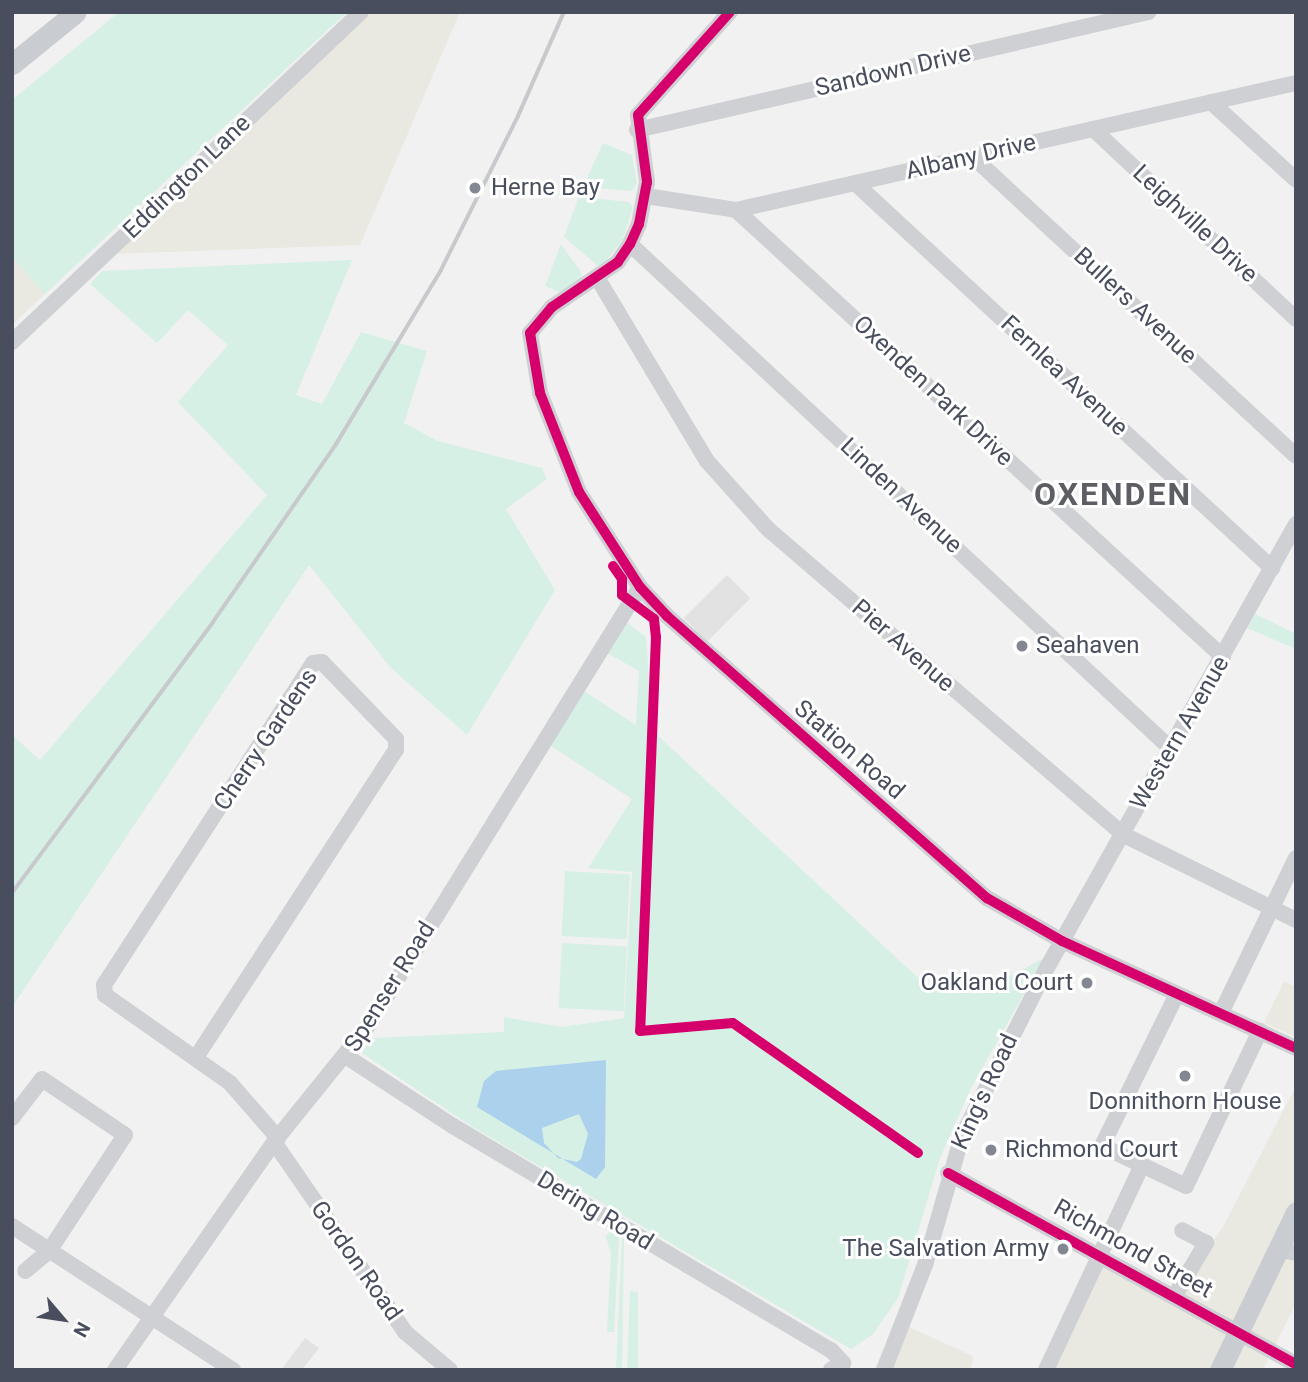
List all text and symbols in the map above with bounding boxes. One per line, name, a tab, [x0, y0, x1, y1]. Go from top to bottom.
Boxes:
street label: Sandown Drive	[812, 39, 974, 103]
street label: Eddington Lane	[117, 109, 257, 245]
street label: Albany Drive	[903, 128, 1039, 186]
street label: Leighville Drive	[1127, 159, 1263, 289]
place label: Herne Bay	[491, 174, 600, 202]
marker: Herne Bay	[465, 178, 485, 198]
street label: Bullers Avenue	[1068, 242, 1202, 370]
street label: Oxenden Park Drive	[847, 310, 1019, 472]
street label: Fernlea Avenue	[995, 310, 1133, 442]
street label: Linden Avenue	[834, 432, 968, 560]
district label: OXENDEN	[1035, 475, 1191, 513]
street label: Pier Avenue	[846, 594, 960, 698]
place label: Seahaven	[1036, 632, 1140, 660]
marker: Seahaven	[1014, 638, 1030, 654]
street label: Western Avenue	[1124, 651, 1236, 815]
street label: Cherry Gardens	[208, 664, 324, 816]
street label: Station Road	[788, 694, 910, 806]
street label: Spenser Road	[339, 917, 441, 1057]
place label: Oakland Court	[921, 969, 1073, 997]
marker: Oakland Court	[1079, 975, 1095, 991]
street label: King's Road	[946, 1030, 1024, 1154]
marker: Donnithorn House	[1177, 1068, 1193, 1084]
place label: Donnithorn House	[1088, 1088, 1282, 1116]
place label: Richmond Court	[1005, 1136, 1178, 1164]
marker: Richmond Court	[983, 1142, 999, 1158]
street label: Dering Road	[532, 1165, 658, 1257]
street label: Richmond Street	[1049, 1193, 1217, 1305]
street label: Gordon Road	[304, 1196, 408, 1326]
place label: The Salvation Army	[842, 1235, 1049, 1263]
marker: The Salvation Army	[1055, 1241, 1071, 1257]
north arrow	[28, 1284, 98, 1354]
text: N	[68, 1318, 95, 1341]

